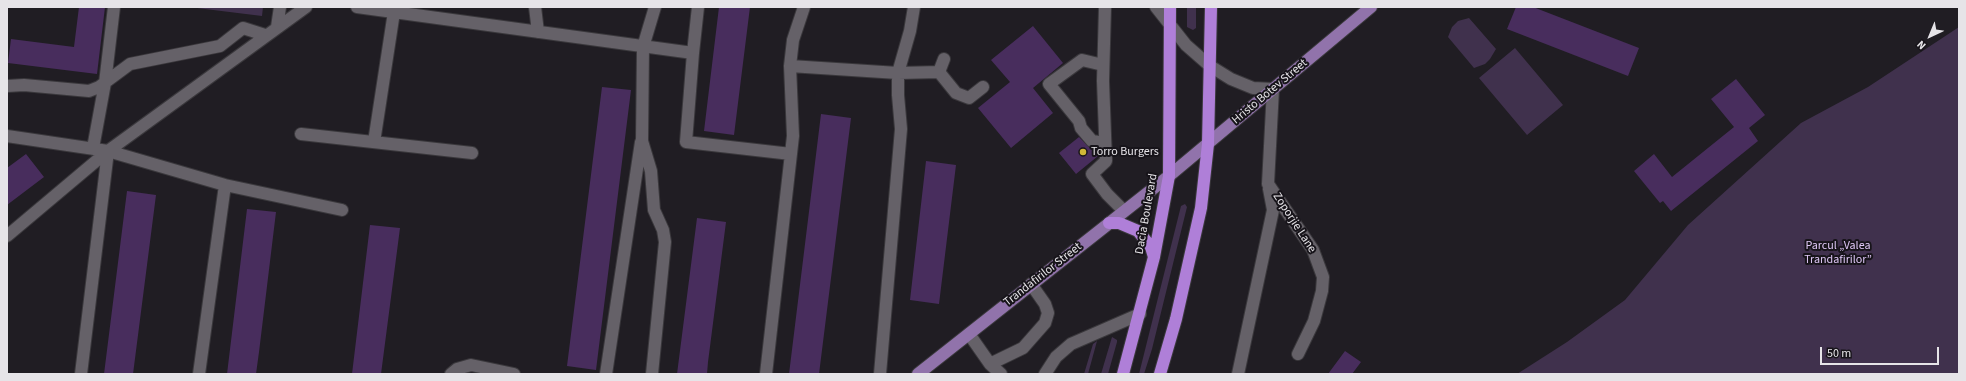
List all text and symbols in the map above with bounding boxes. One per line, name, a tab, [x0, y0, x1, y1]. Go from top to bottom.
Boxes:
north arrow	[1910, 16, 1950, 56]
text: N	[1913, 37, 1929, 53]
street label: Hristo Botev Street	[1229, 56, 1311, 128]
place label: Torro Burgers	[1091, 145, 1159, 159]
marker: Torro Burgers	[1078, 147, 1088, 157]
street label: Dacia Boulevard	[1133, 173, 1161, 255]
street label: Zoporjie Lane	[1269, 190, 1319, 256]
park label: Parcul „Valea Trandafirilor”	[1804, 239, 1872, 267]
street label: Trandafirilor Street	[1001, 240, 1085, 310]
scale bar	[1822, 339, 1941, 365]
text: 50 m	[1827, 345, 1851, 362]

